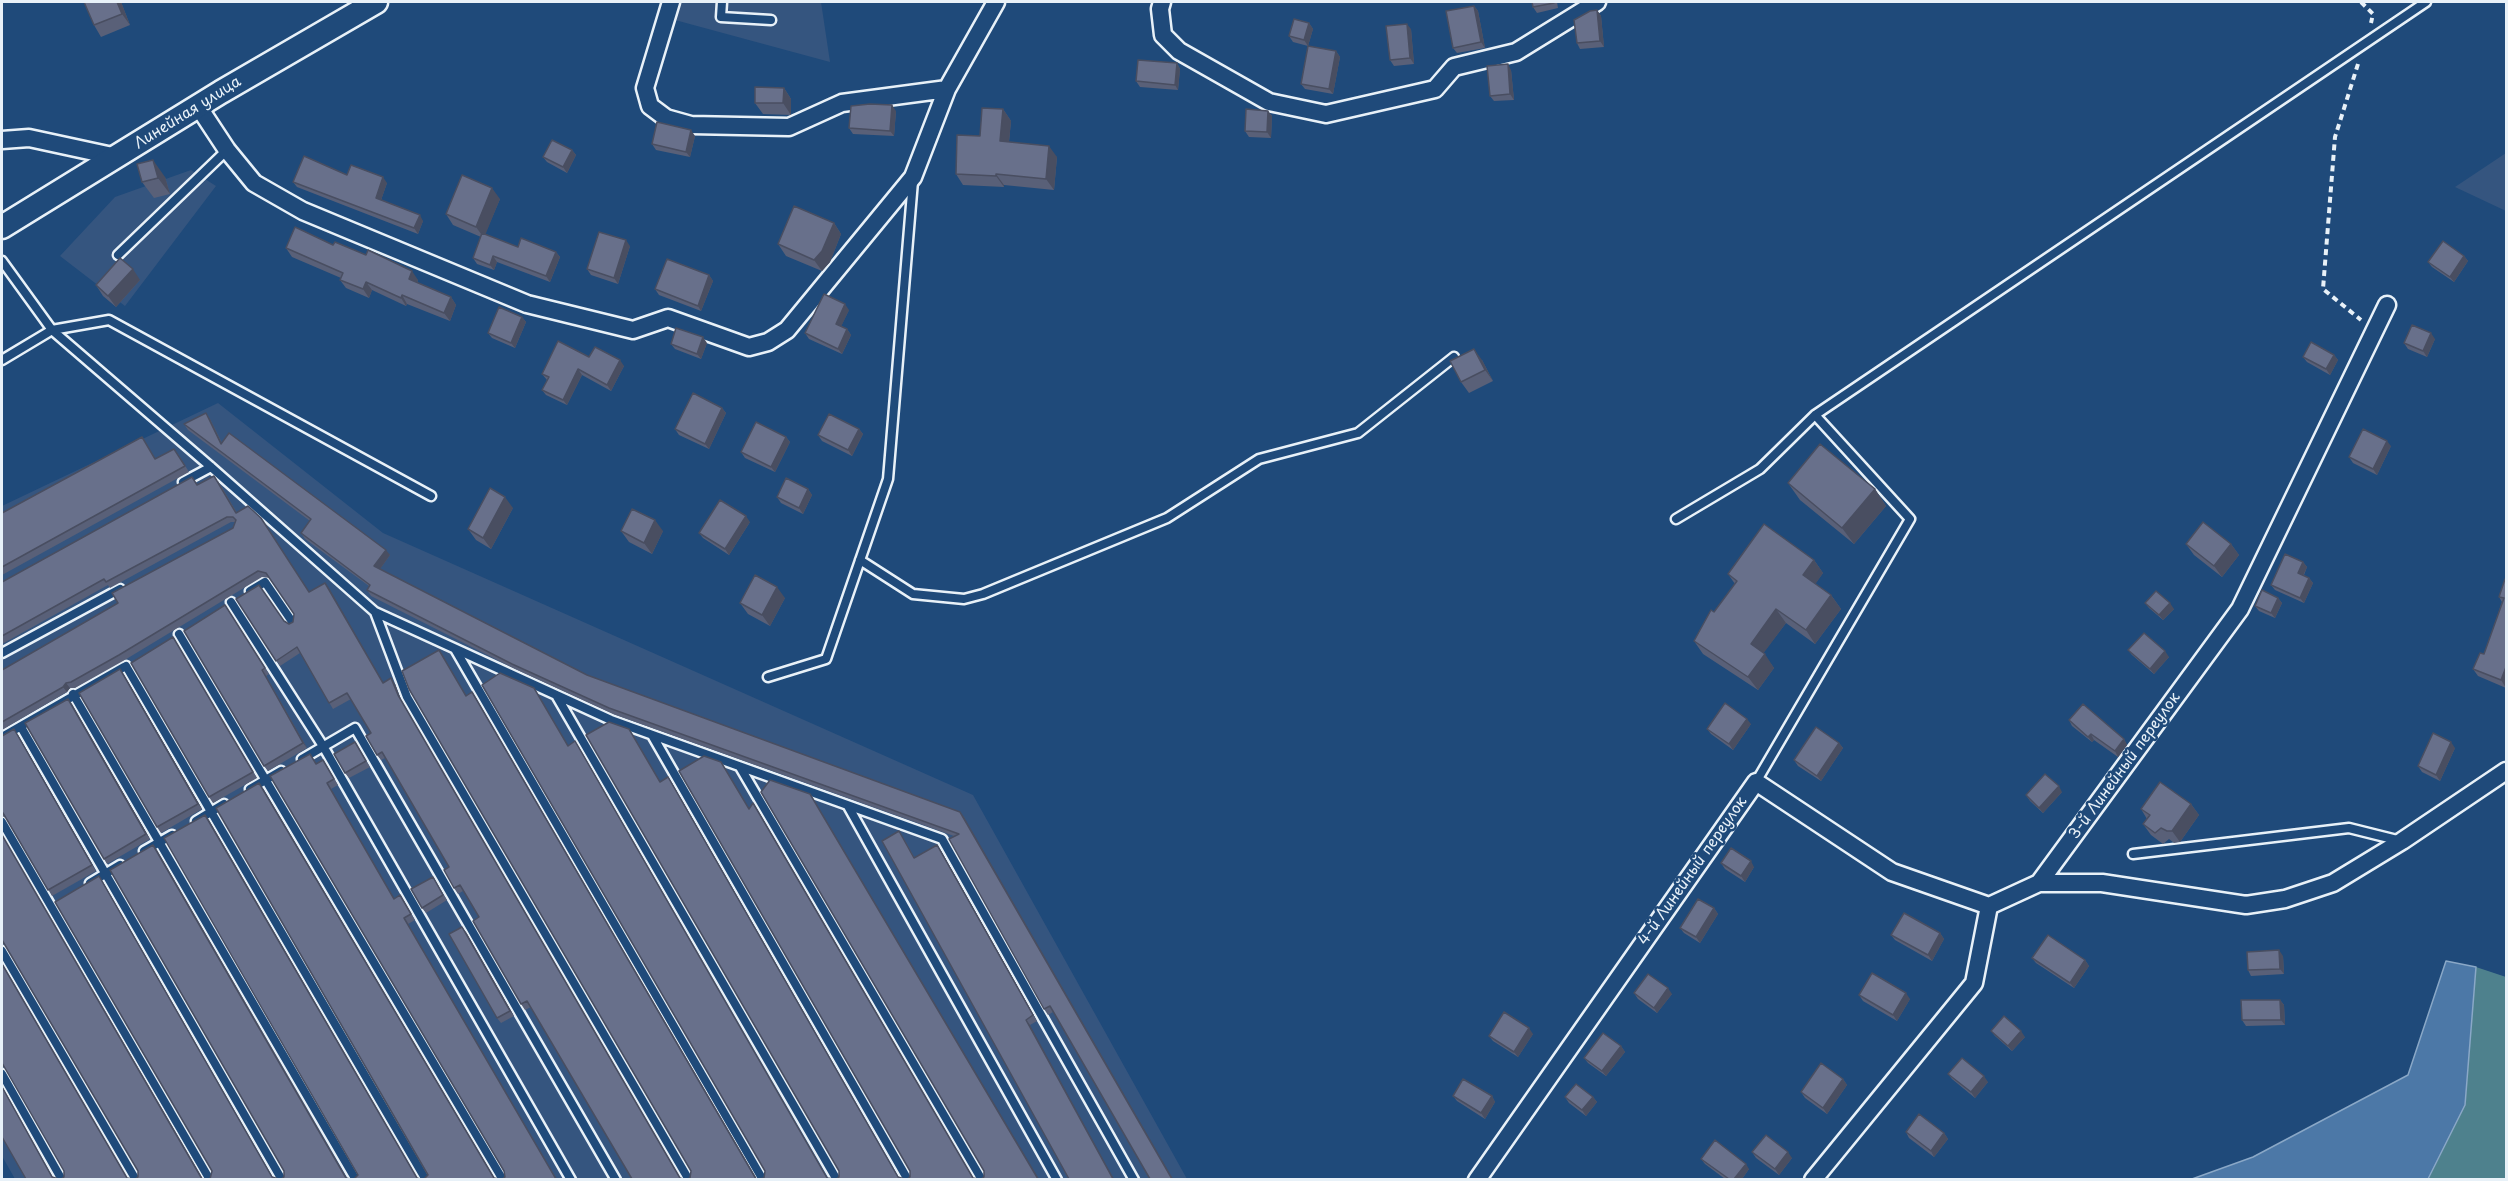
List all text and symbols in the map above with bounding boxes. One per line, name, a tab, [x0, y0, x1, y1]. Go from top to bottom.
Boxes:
street label: Линейная улица	[131, 73, 245, 153]
street label: 3-й Линейный переулок	[2066, 689, 2184, 843]
street label: 4-й Линейный переулок	[1635, 793, 1751, 949]

